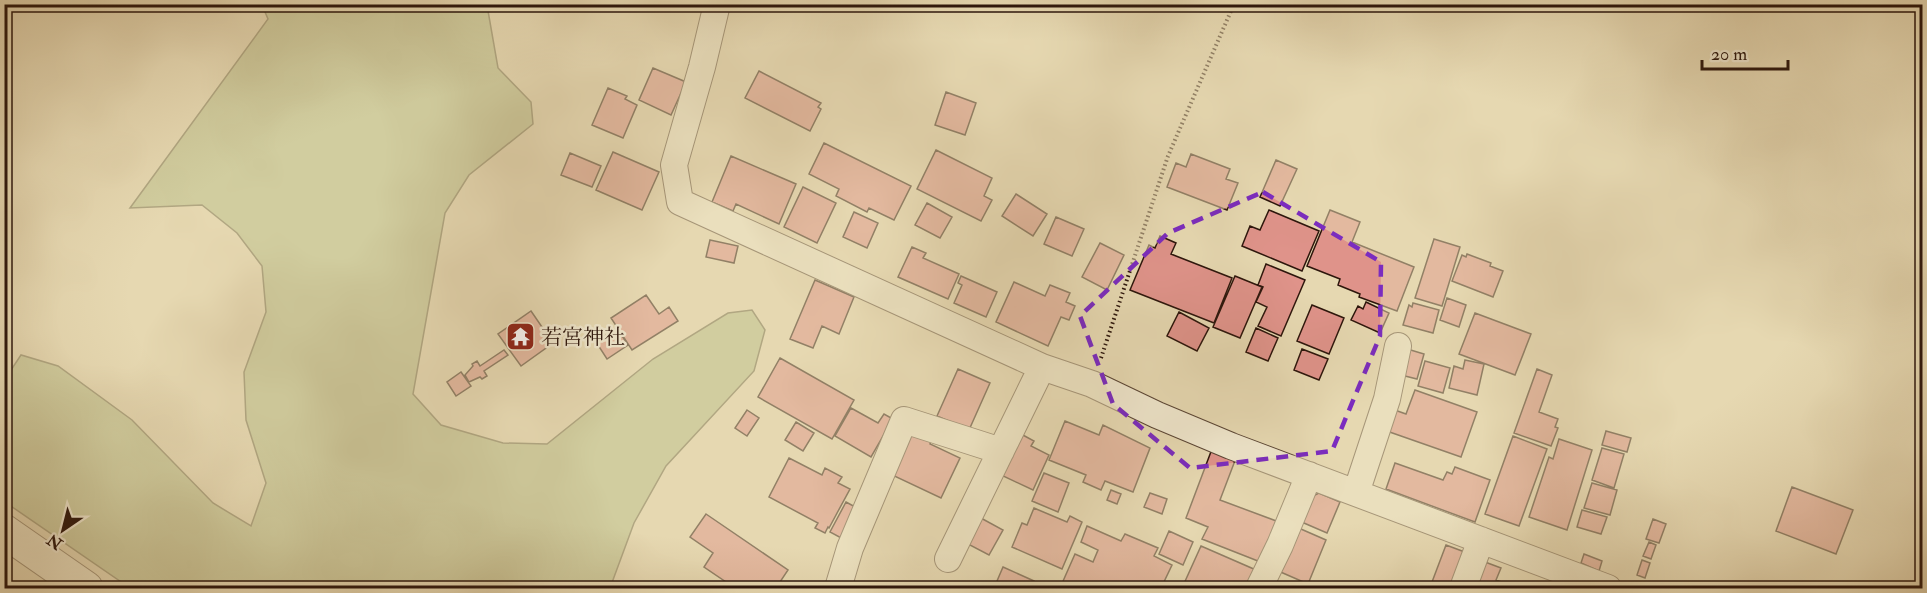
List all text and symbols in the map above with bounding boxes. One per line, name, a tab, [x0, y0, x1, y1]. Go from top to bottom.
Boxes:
scale bar	[1702, 33, 1788, 71]
text: 20 m	[1711, 43, 1747, 66]
temple icon: 若宮神社	[504, 321, 536, 353]
place label: 若宮神社	[541, 324, 625, 351]
north arrow	[33, 500, 93, 560]
text: N	[43, 529, 67, 554]

